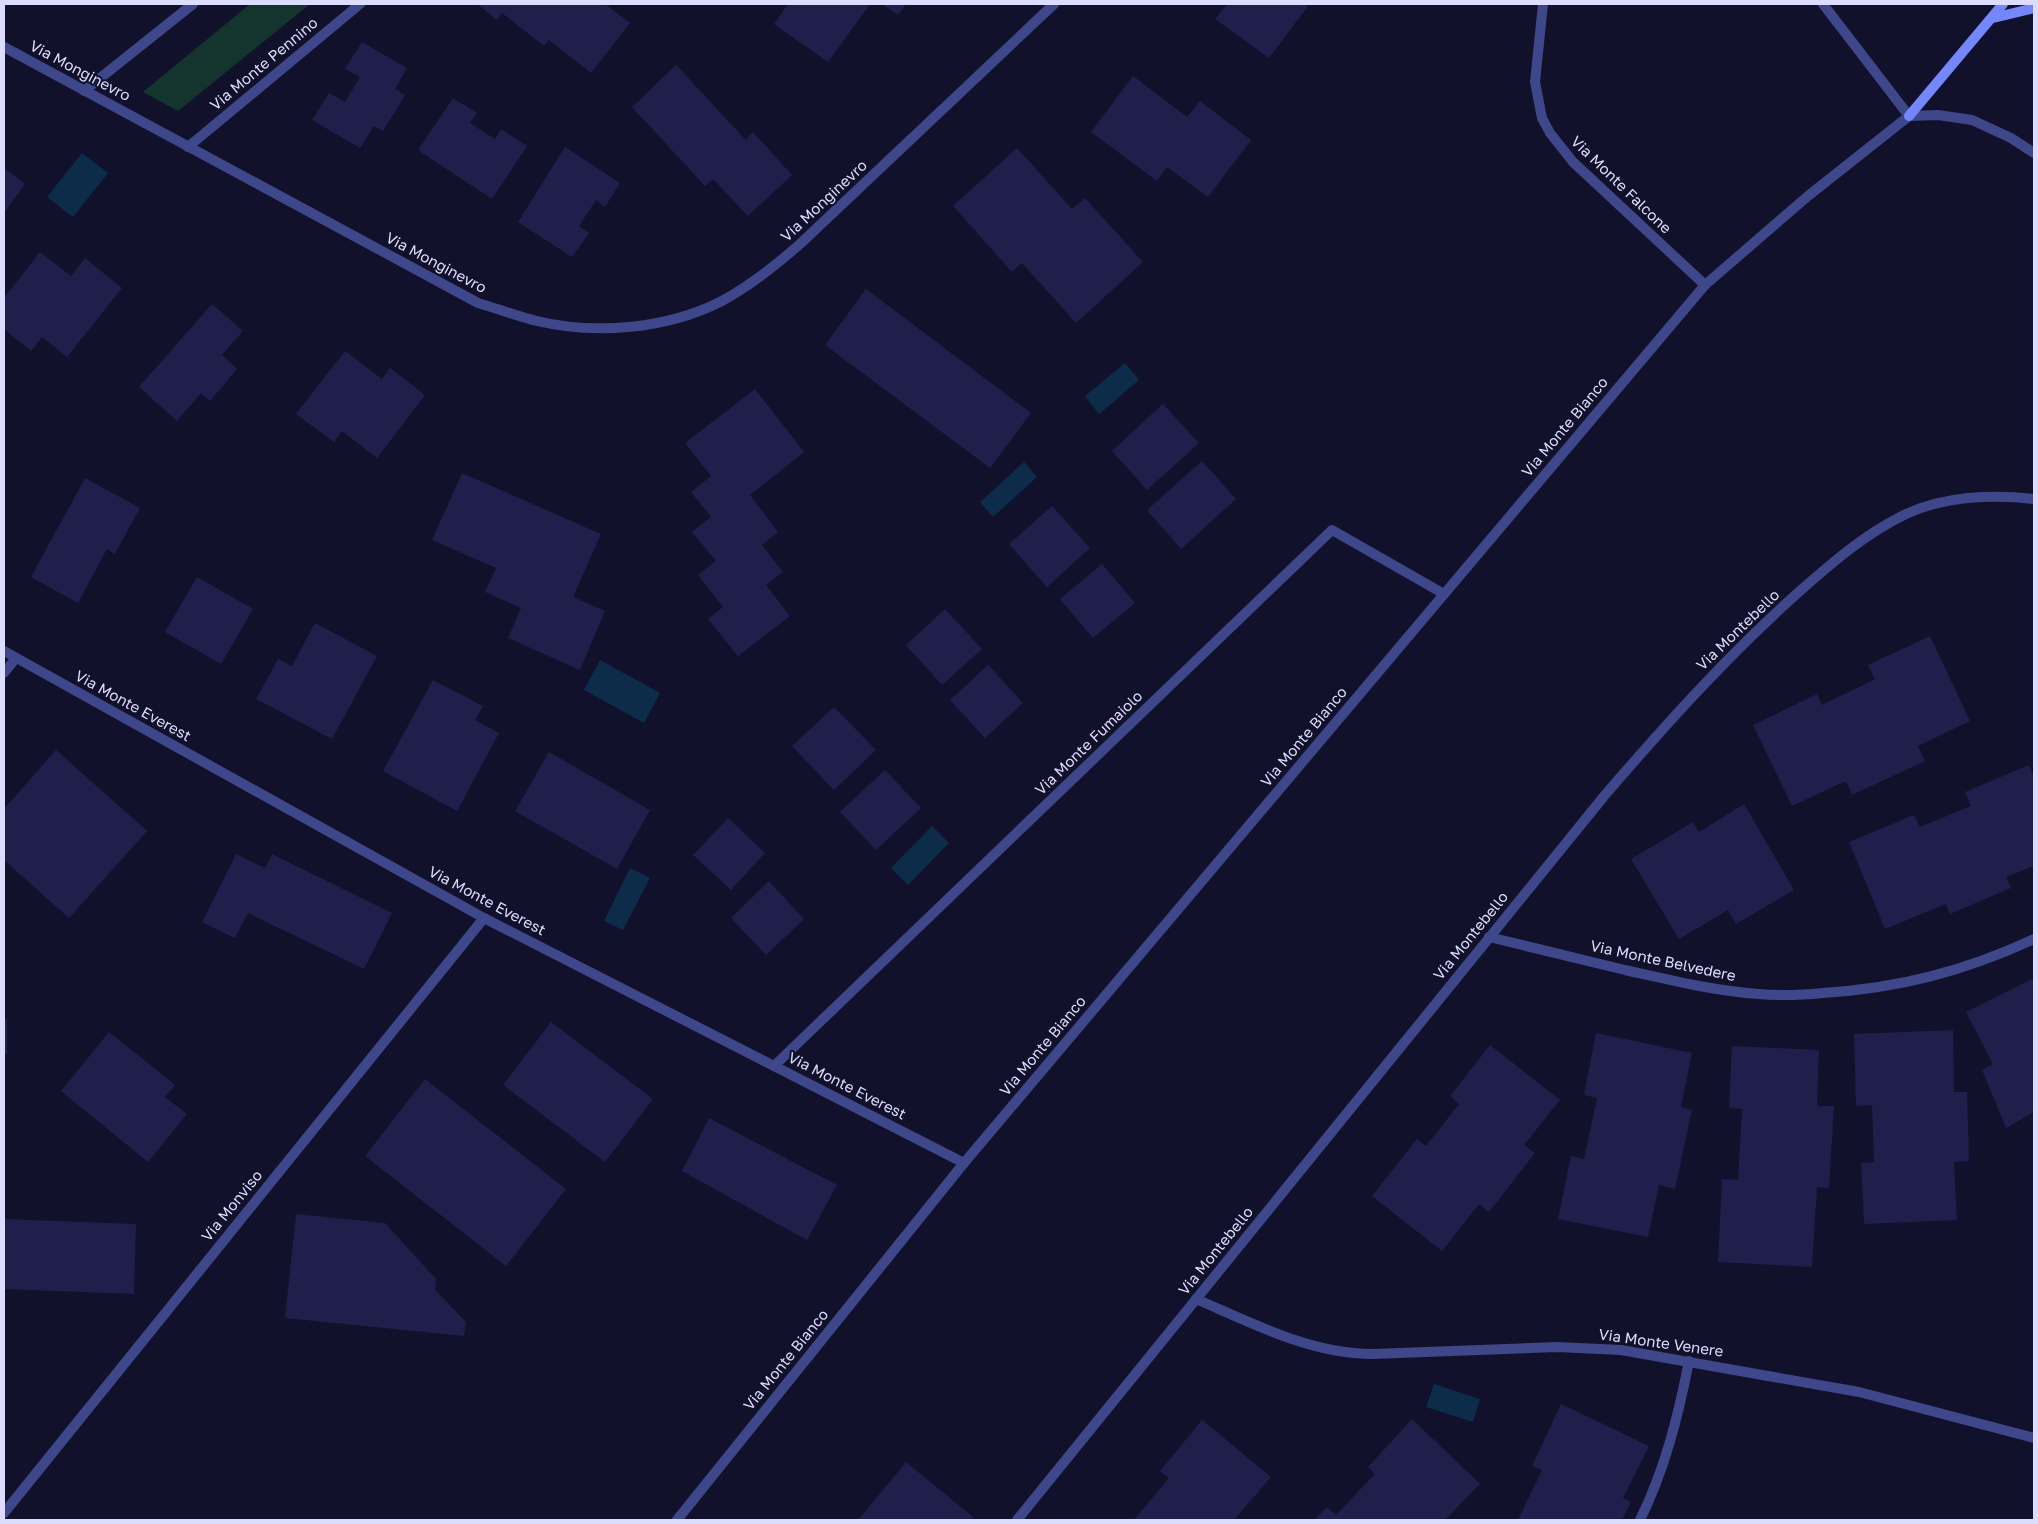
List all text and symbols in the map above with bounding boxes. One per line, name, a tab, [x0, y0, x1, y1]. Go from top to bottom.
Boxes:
street label: Via Monte Pennino	[206, 13, 321, 113]
street label: Via Monginevro	[27, 36, 134, 104]
street label: Via Monte Falcone	[1568, 132, 1676, 237]
street label: Via Monginevro	[776, 156, 870, 245]
street label: Via Monginevro	[383, 228, 490, 296]
street label: Via Monte Bianco	[1517, 373, 1611, 480]
street label: Via Montebello	[1692, 585, 1783, 673]
street label: Via Monte Everest	[72, 666, 195, 744]
street label: Via Monte Bianco	[1256, 683, 1350, 790]
street label: Via Monte Fumaiolo	[1031, 686, 1146, 798]
street label: Via Monte Everest	[426, 862, 549, 939]
street label: Via Montebello	[1429, 888, 1511, 983]
street label: Via Monte Belvedere	[1589, 936, 1738, 984]
street label: Via Monte Bianco	[995, 992, 1089, 1099]
street label: Via Monte Everest	[786, 1048, 909, 1123]
street label: Via Monviso	[197, 1166, 265, 1245]
street label: Via Montebello	[1174, 1203, 1256, 1298]
street label: Via Monte Bianco	[739, 1305, 831, 1413]
street label: Via Monte Venere	[1598, 1324, 1725, 1360]

